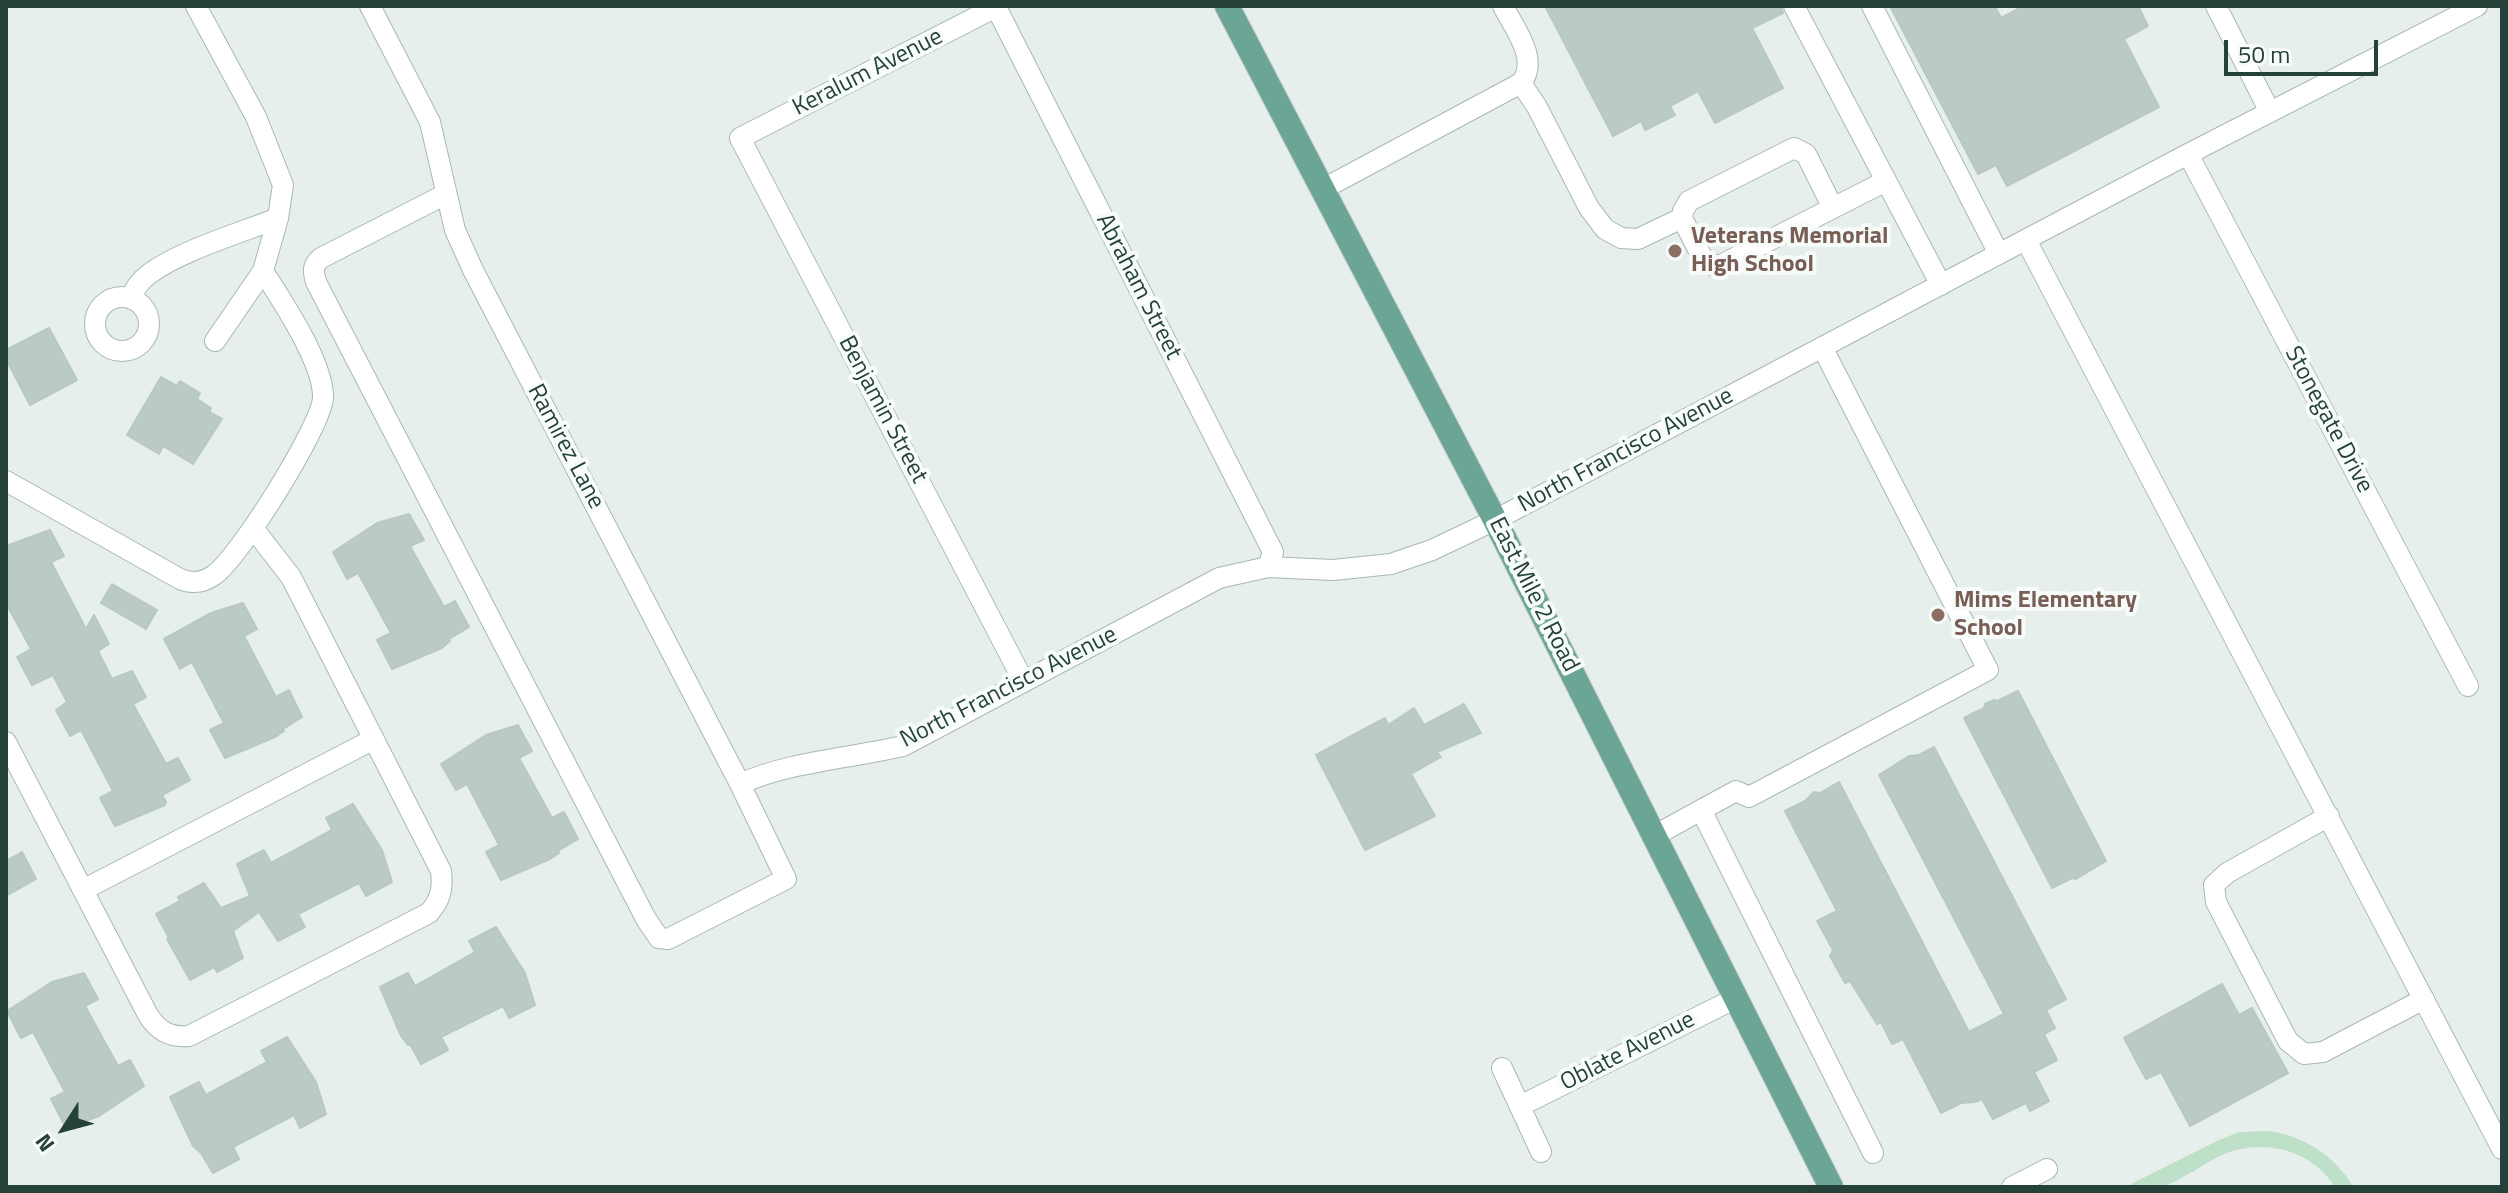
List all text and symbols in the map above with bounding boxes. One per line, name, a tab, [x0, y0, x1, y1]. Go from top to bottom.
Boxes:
street label: Keralum Avenue	[788, 23, 948, 123]
scale bar	[2228, 24, 2382, 74]
text: 50 m	[2238, 36, 2290, 72]
street label: Abraham Street	[1089, 209, 1187, 365]
place label: Veterans Memorial High School	[1691, 223, 1889, 279]
marker: Veterans Memorial High School	[1666, 242, 1684, 260]
street label: Benjamin Street	[831, 332, 933, 488]
street label: Stonegate Drive	[2277, 342, 2379, 498]
street label: Ramirez Lane	[520, 380, 610, 514]
street label: North Francisco Avenue	[1514, 382, 1738, 520]
street label: East Mile 2 Road	[1482, 513, 1584, 677]
place label: Mims Elementary School	[1954, 587, 2137, 643]
marker: Mims Elementary School	[1929, 606, 1947, 624]
street label: North Francisco Avenue	[896, 621, 1122, 755]
street label: Oblate Avenue	[1556, 1006, 1700, 1098]
north arrow	[24, 1089, 104, 1169]
text: N	[26, 1127, 63, 1159]

